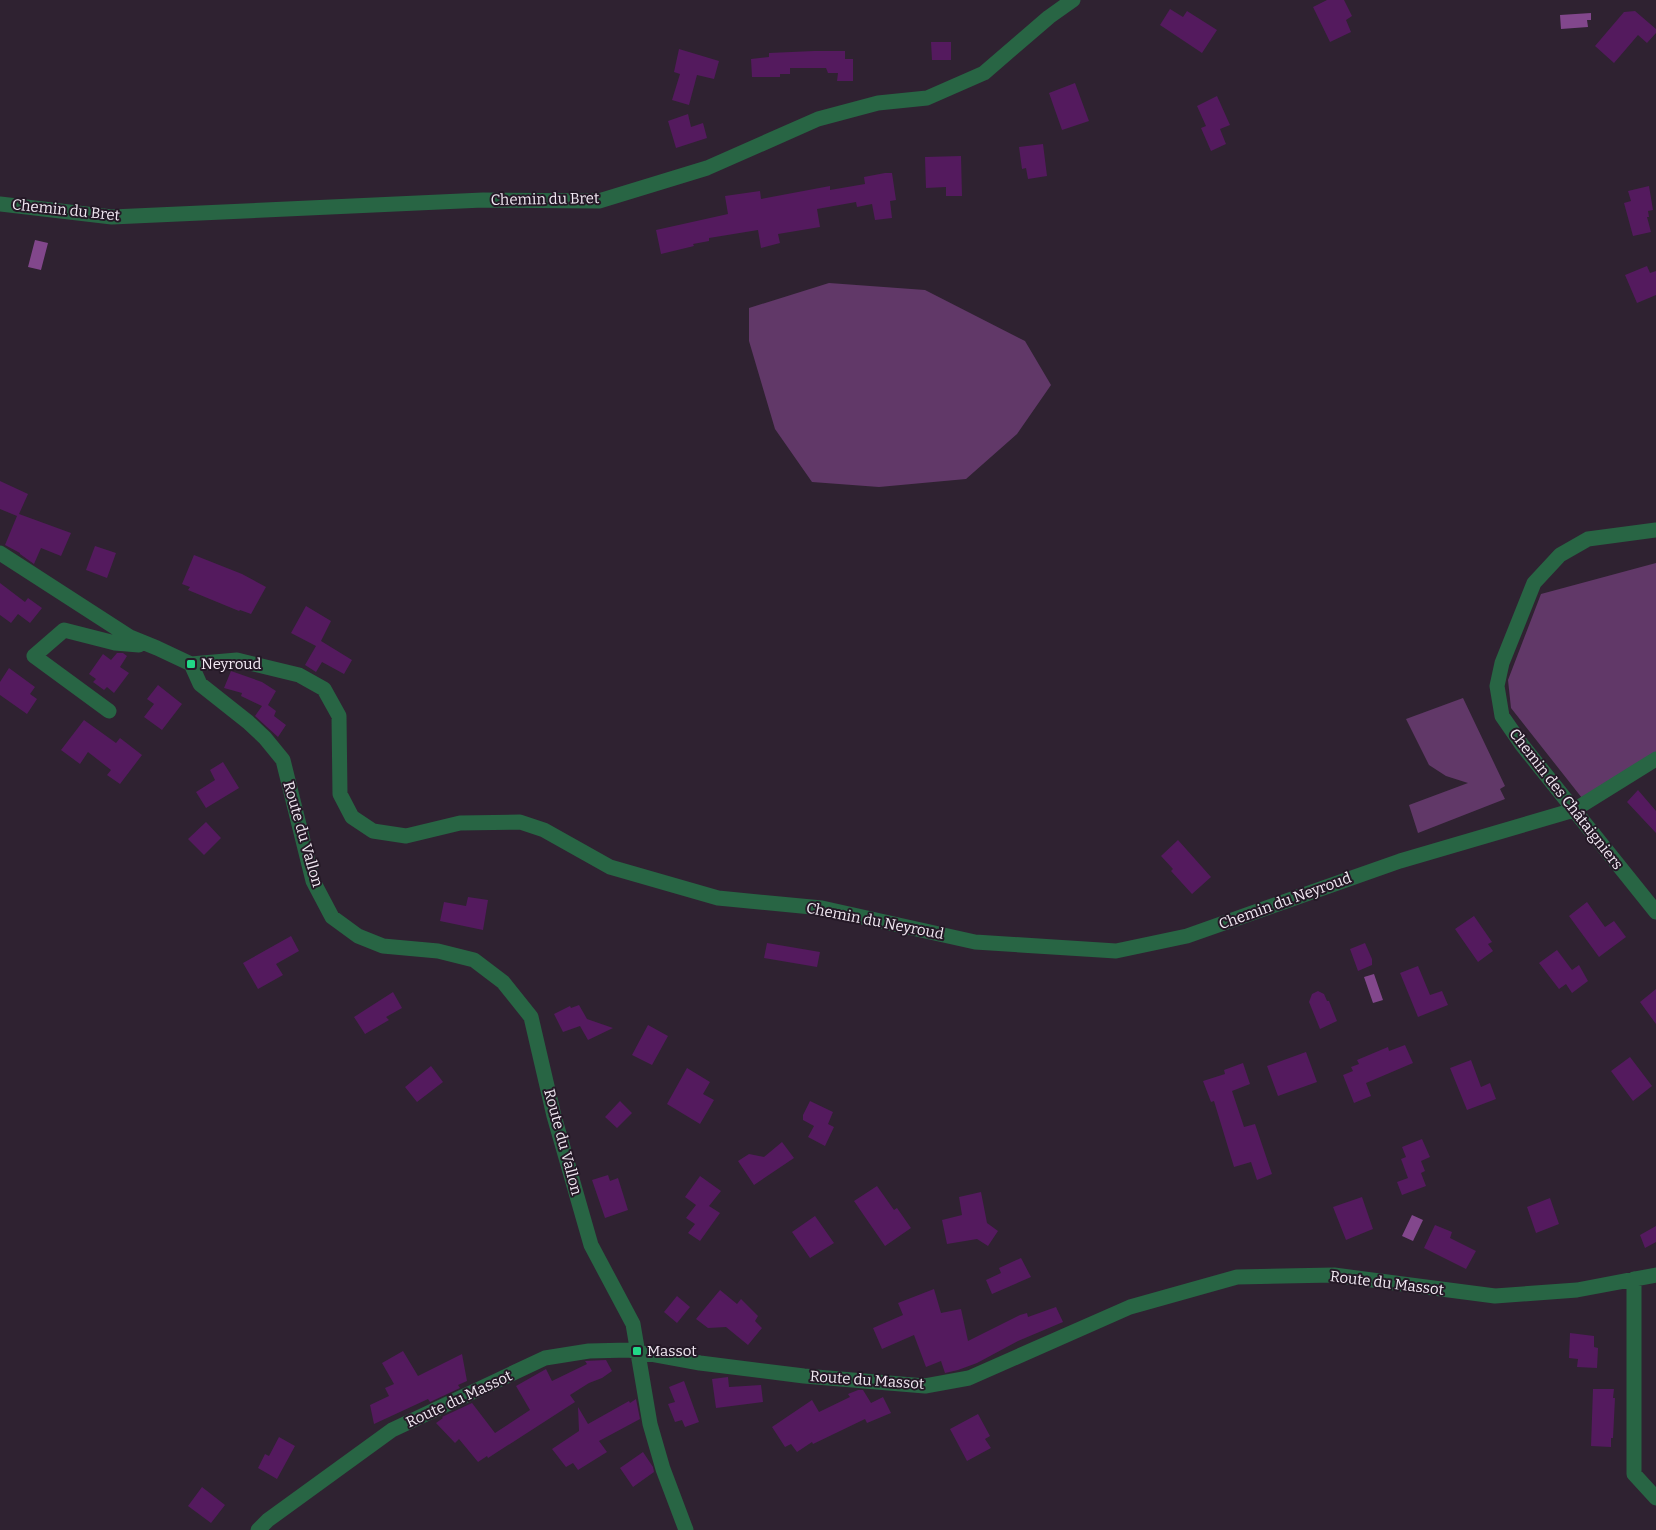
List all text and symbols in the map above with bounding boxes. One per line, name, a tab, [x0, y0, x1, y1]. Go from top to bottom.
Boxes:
street label: Chemin du Bret	[491, 189, 600, 209]
street label: Chemin du Bret	[11, 195, 121, 225]
place label: Neyroud	[201, 655, 262, 673]
marker: Neyroud	[185, 658, 197, 670]
street label: Chemin des Châtaigniers	[1505, 725, 1627, 873]
street label: Route du Vallon	[279, 779, 327, 889]
street label: Chemin du Neyroud	[1216, 869, 1354, 933]
street label: Chemin du Neyroud	[805, 899, 945, 943]
street label: Route du Vallon	[540, 1087, 586, 1198]
street label: Route du Massot	[1329, 1267, 1446, 1299]
place label: Massot	[647, 1342, 697, 1360]
marker: Massot	[631, 1345, 643, 1357]
street label: Route du Massot	[403, 1366, 515, 1431]
street label: Route du Massot	[809, 1367, 925, 1393]

